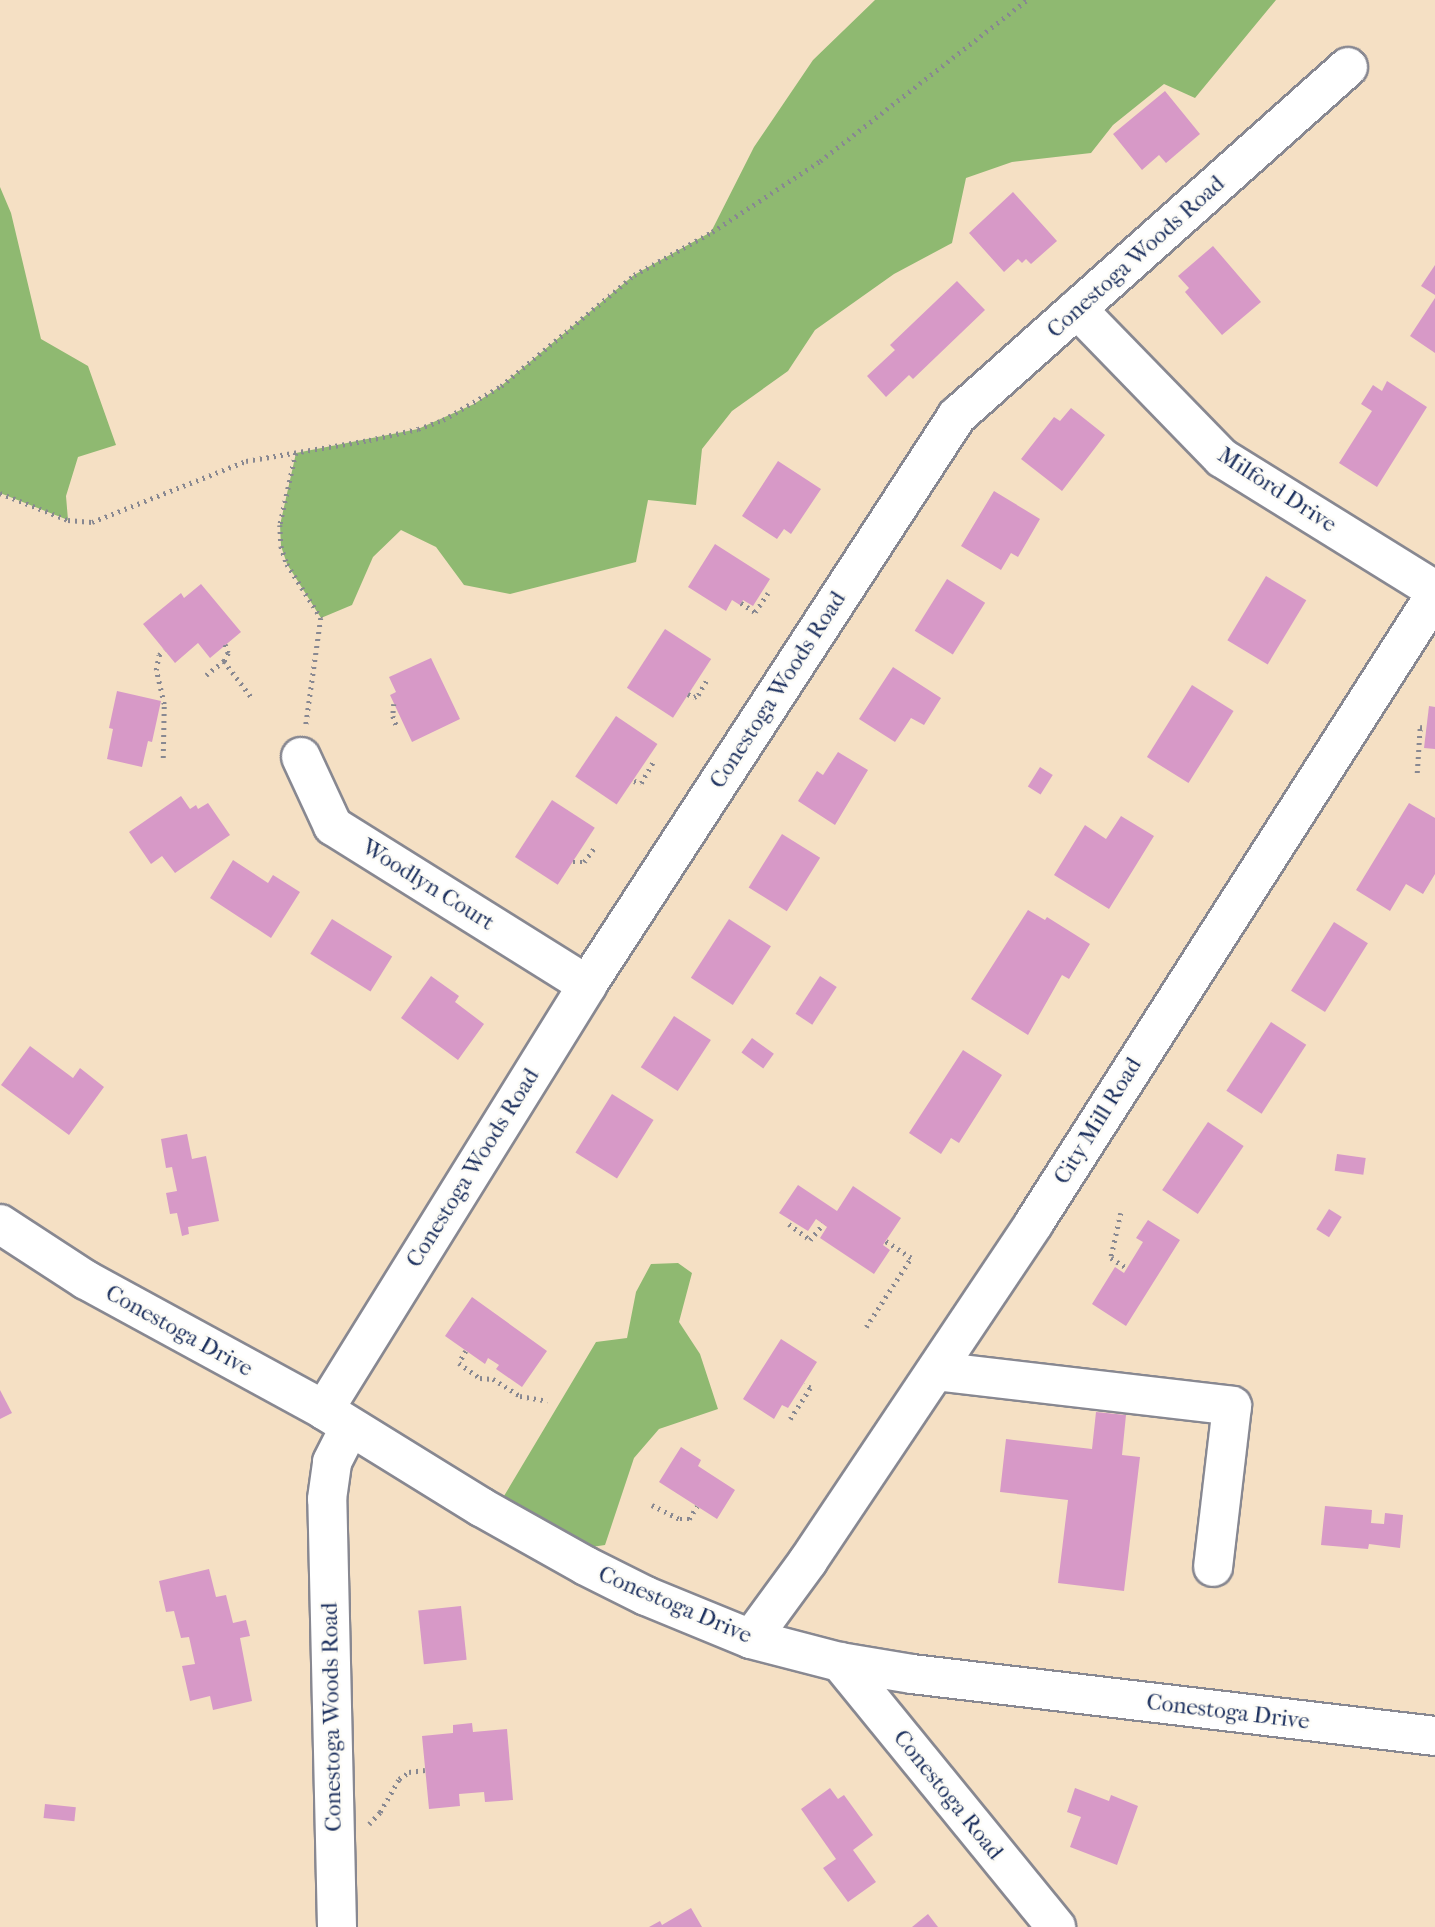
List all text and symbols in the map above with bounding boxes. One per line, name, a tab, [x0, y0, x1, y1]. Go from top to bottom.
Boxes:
street label: Conestoga Woods Road	[1042, 170, 1230, 344]
street label: Milford Drive	[1212, 441, 1342, 539]
street label: Conestoga Woods Road	[704, 586, 852, 794]
street label: Woodlyn Court	[357, 833, 499, 937]
street label: City Mill Road	[1048, 1053, 1148, 1189]
street label: Conestoga Woods Road	[401, 1063, 545, 1273]
street label: Conestoga Drive	[101, 1279, 257, 1383]
street label: Conestoga Drive	[594, 1560, 756, 1650]
street label: Conestoga Woods Road	[316, 1602, 348, 1832]
street label: Conestoga Drive	[1145, 1688, 1311, 1736]
street label: Conestoga Road	[887, 1725, 1009, 1865]

